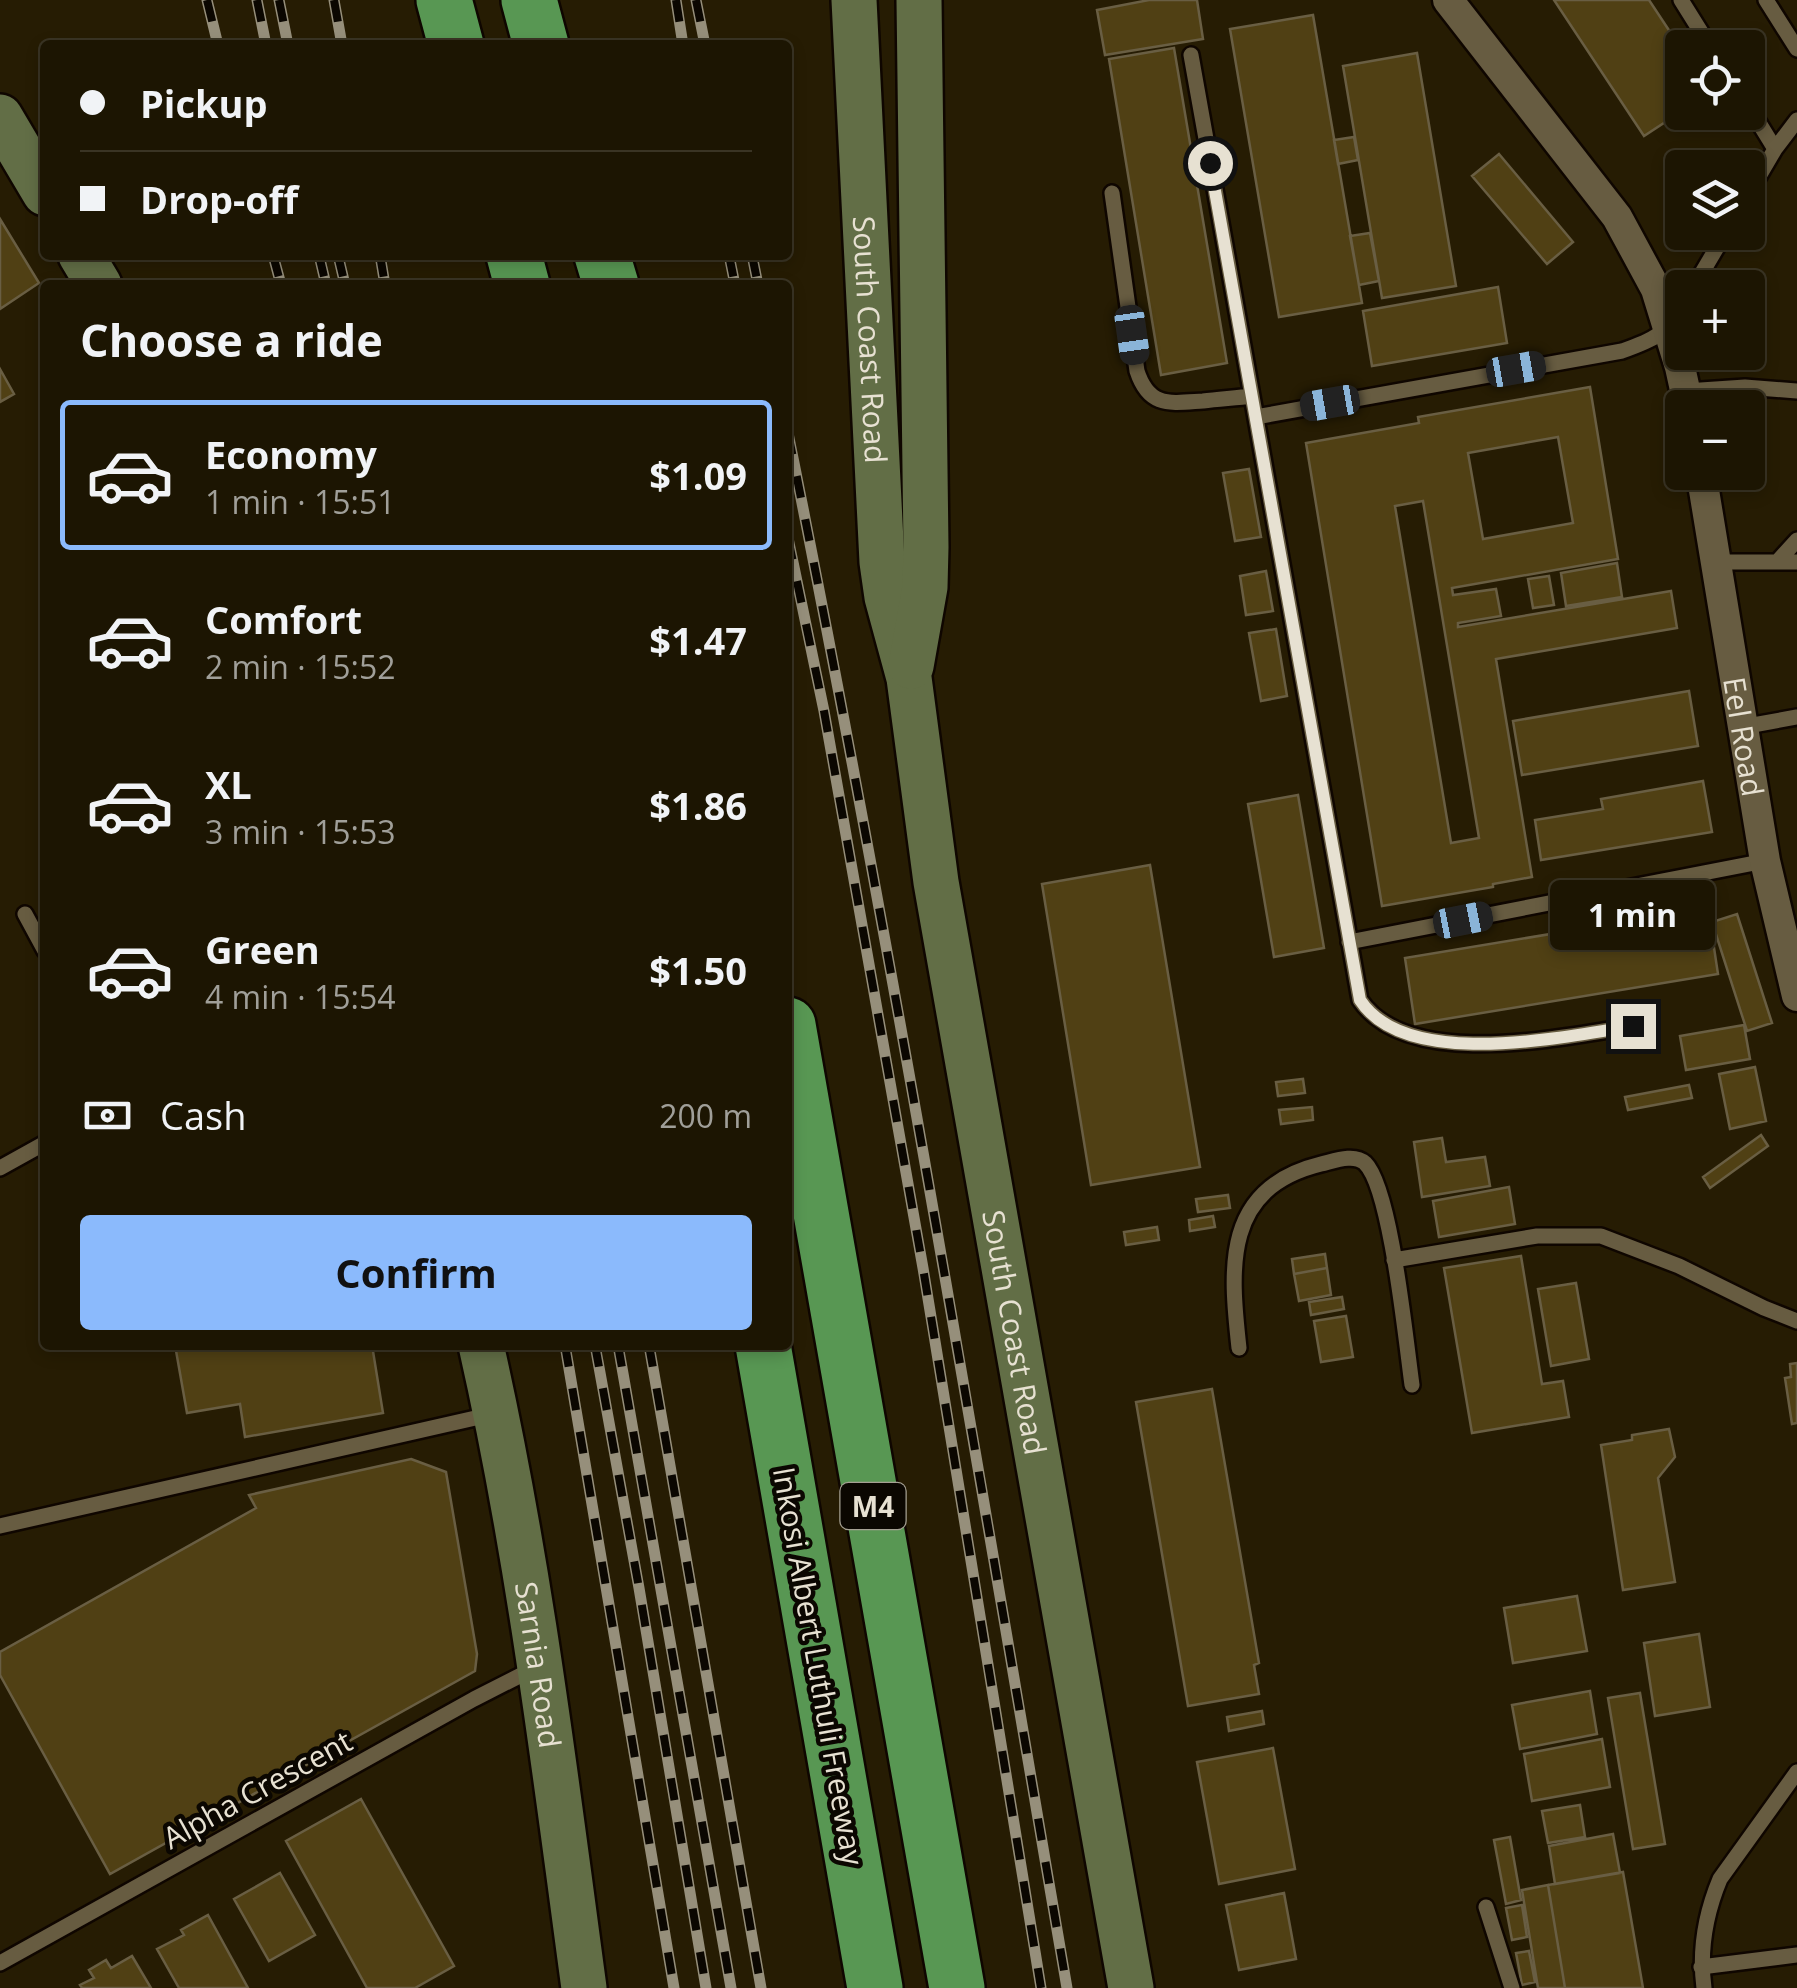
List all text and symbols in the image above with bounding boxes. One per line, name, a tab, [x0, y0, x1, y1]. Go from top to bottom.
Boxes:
map controls	[1665, 30, 1765, 490]
button: locate	[1665, 30, 1765, 130]
text: Pickup	[140, 77, 268, 129]
route start	[1188, 141, 1233, 186]
button: layers	[1665, 150, 1765, 250]
text: Drop-off	[140, 173, 298, 225]
street label: South Coast Road	[844, 215, 898, 464]
button: +	[1665, 270, 1765, 370]
car	[1113, 303, 1151, 367]
text: Choose a ride	[80, 309, 383, 370]
car	[1484, 349, 1548, 389]
car	[1298, 383, 1362, 423]
button: −	[1665, 390, 1765, 490]
text: Economy	[205, 428, 377, 480]
icon: car	[85, 430, 175, 520]
text: $1.09	[649, 449, 747, 501]
text: 1 min · 15:51	[205, 480, 396, 523]
text: Comfort	[205, 593, 362, 645]
icon: car	[85, 595, 175, 685]
text: $1.47	[649, 614, 747, 666]
text: 2 min · 15:52	[205, 645, 396, 688]
street label: Eel Road	[1714, 674, 1775, 799]
text: XL	[205, 758, 252, 810]
icon: car	[85, 760, 175, 850]
text: $1.86	[649, 779, 747, 831]
text: 3 min · 15:53	[205, 810, 396, 853]
callout: 1 min	[1550, 881, 1716, 951]
text: 1 min	[1588, 893, 1677, 936]
car	[1431, 900, 1495, 940]
text: Green	[205, 923, 320, 975]
icon: car	[85, 925, 175, 1015]
text: $1.50	[649, 944, 747, 996]
text: 4 min · 15:54	[205, 975, 396, 1018]
route end	[1611, 1004, 1656, 1049]
icon: cash	[80, 1088, 135, 1143]
text: Cash	[160, 1089, 246, 1141]
text: 200 m	[659, 1094, 752, 1137]
street label: South Coast Road	[974, 1207, 1057, 1458]
button: Confirm	[80, 1215, 752, 1330]
street label: Inkosi Albert Luthuli Freeway	[764, 1464, 874, 1869]
road number: M4	[840, 1483, 906, 1529]
street label: Sarnia Road	[506, 1579, 572, 1750]
street label: Alpha Crescent	[155, 1720, 359, 1858]

